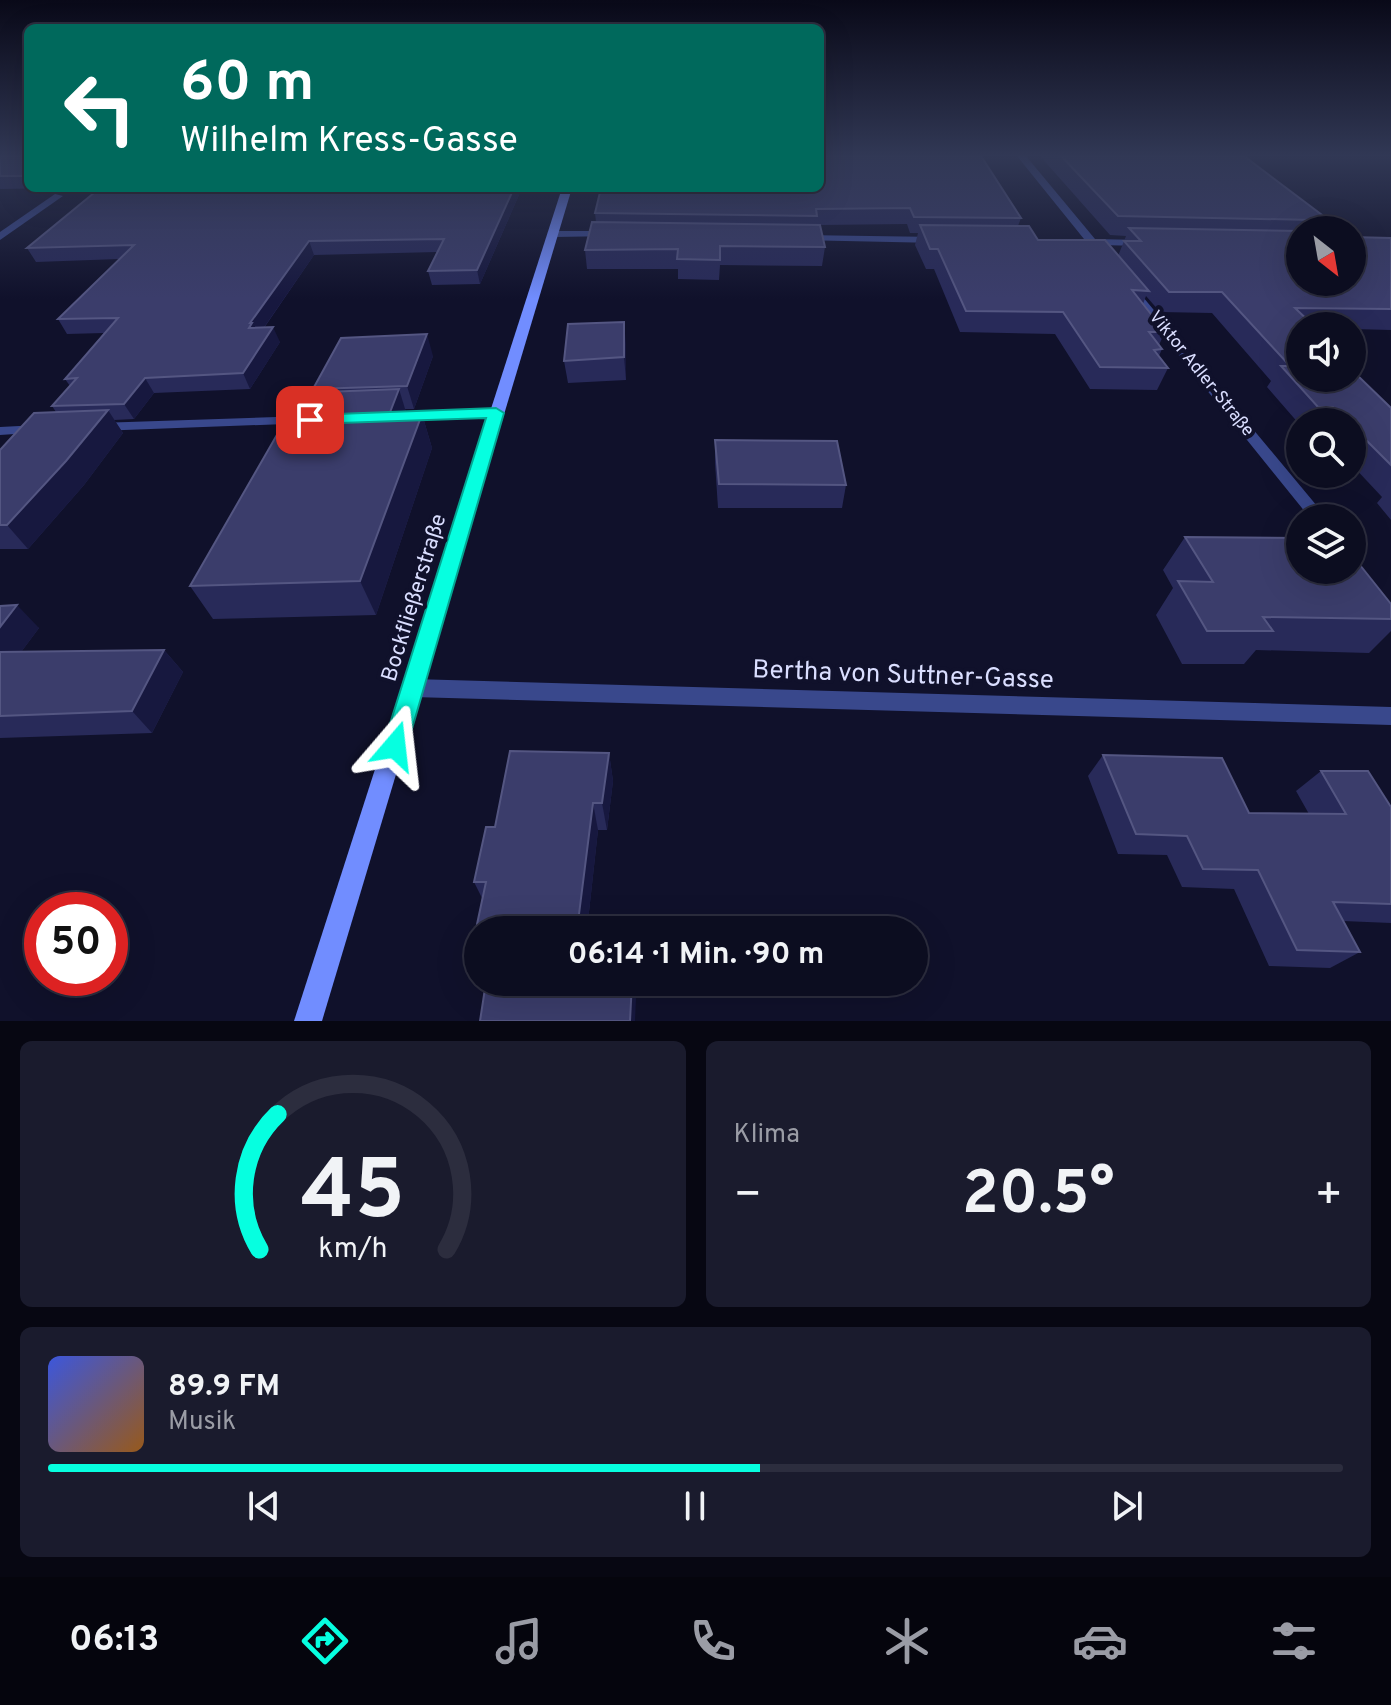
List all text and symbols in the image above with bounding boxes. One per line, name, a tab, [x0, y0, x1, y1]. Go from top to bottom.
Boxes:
text: 60 m	[180, 50, 314, 120]
icon: left	[48, 56, 152, 160]
text: Wilhelm Kress-Gasse	[180, 119, 518, 165]
north arrow	[1286, 216, 1366, 296]
map controls	[1286, 216, 1366, 584]
street label: Viktor Adler-Straße	[1143, 306, 1259, 442]
button: sound	[1286, 312, 1366, 392]
pin	[276, 386, 344, 454]
icon: arrive	[288, 398, 332, 442]
button: search	[1286, 408, 1366, 488]
button: layers	[1286, 504, 1366, 584]
street label: Bockfließerstraße	[377, 511, 453, 685]
street label: Bertha von Suttner-Gasse	[752, 654, 1054, 698]
position arrow	[353, 704, 437, 788]
speed limit sign: 50	[24, 892, 128, 996]
text: 06:14 · 1 Min. · 90 m	[568, 937, 824, 974]
text: Klima	[734, 1119, 800, 1152]
text: 45	[301, 1143, 405, 1248]
text: 20.5°	[962, 1159, 1114, 1235]
text: −	[734, 1169, 762, 1225]
text: +	[1315, 1169, 1343, 1225]
text: km/h	[318, 1232, 387, 1268]
text: 89.9 FM	[168, 1369, 280, 1406]
text: Musik	[168, 1406, 236, 1439]
icon: previous	[242, 1484, 286, 1528]
icon: pause	[673, 1484, 717, 1528]
icon: next	[1105, 1484, 1149, 1528]
icon: directions	[297, 1613, 353, 1669]
icon: music	[491, 1613, 547, 1669]
icon: phone	[685, 1613, 741, 1669]
icon: climate	[879, 1613, 935, 1669]
icon: car	[1072, 1613, 1128, 1669]
icon: filters	[1266, 1613, 1322, 1669]
text: 06:13	[69, 1618, 159, 1664]

